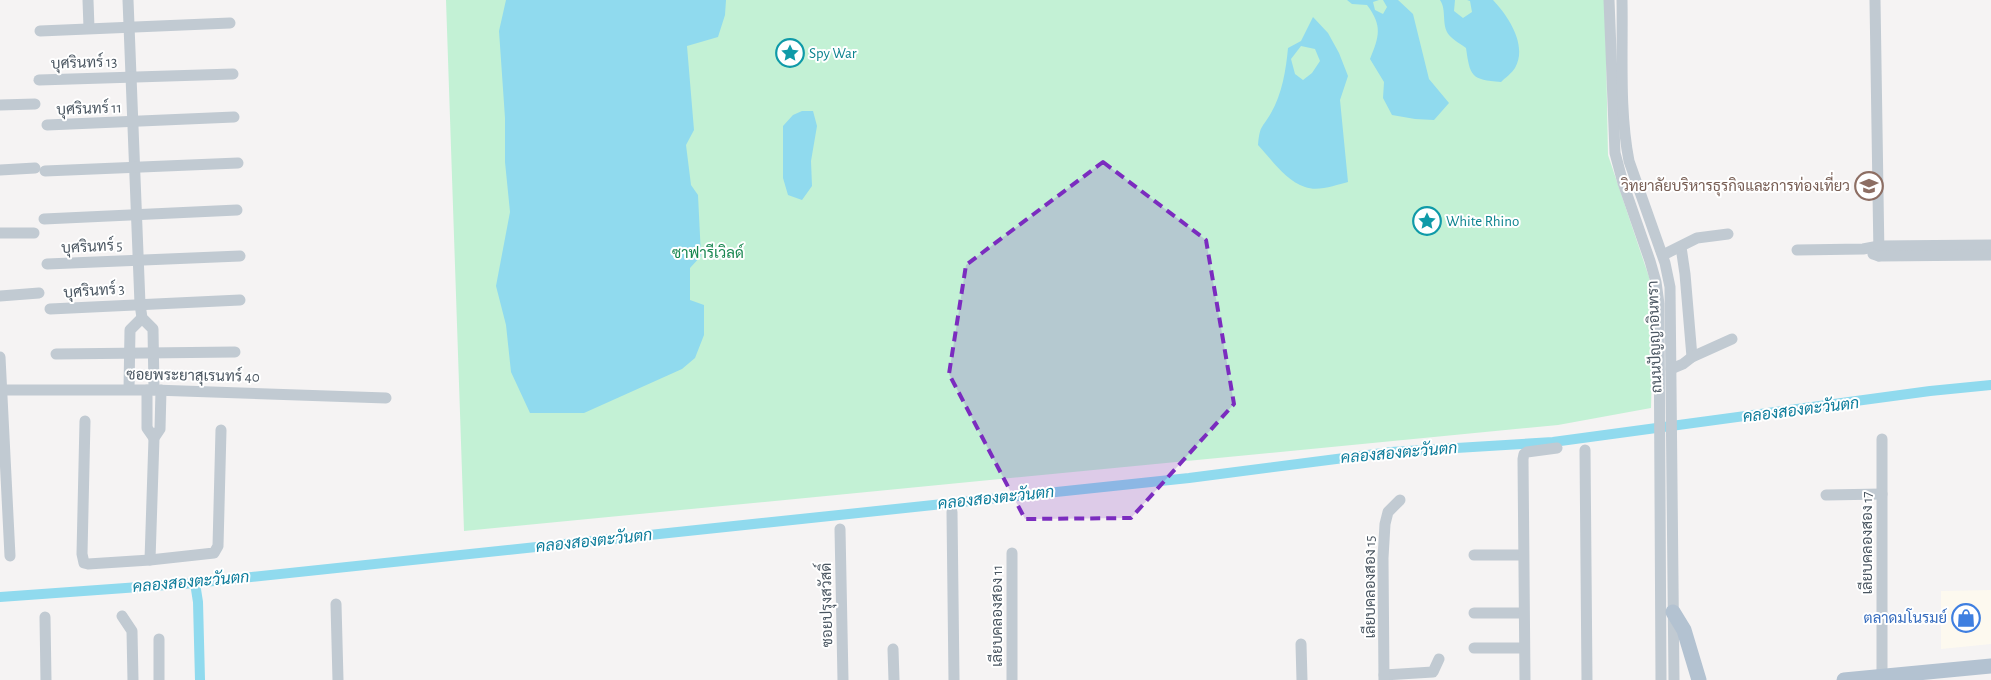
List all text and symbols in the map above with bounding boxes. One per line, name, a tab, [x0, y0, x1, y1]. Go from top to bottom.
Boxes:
place icon: Spy War	[775, 38, 805, 68]
place label: Spy War	[809, 46, 857, 61]
street label: บุศรินทร์ 13	[50, 51, 118, 75]
street label: บุศรินทร์ 11	[56, 97, 122, 121]
place label: วิทยาลัยบริหารธุรกิจและการท่องเที่ยว	[1621, 171, 1850, 197]
school or university icon: วิทยาลัยบริหารธุรกิจและการท่องเที่ยว	[1854, 171, 1884, 201]
place icon: White Rhino	[1412, 206, 1442, 236]
place label: White Rhino	[1446, 214, 1519, 229]
street label: บุศรินทร์ 5	[61, 235, 123, 259]
park label: ซาฟารีเวิลด์	[672, 243, 744, 261]
street label: บุศรินทร์ 3	[63, 278, 125, 304]
street label: ถนนปัญญาอินทรา	[1644, 280, 1665, 394]
street label: ซอยพระยาสุเรนทร์ 40	[126, 364, 260, 388]
water label: คลองสองตะวันตก	[1742, 392, 1860, 425]
water label: คลองสองตะวันตก	[1340, 437, 1458, 466]
water label: คลองสองตะวันตก	[937, 481, 1055, 512]
street label: เลียบคลองสอง 17	[1857, 491, 1875, 595]
water label: คลองสองตะวันตก	[535, 524, 653, 555]
street label: เลียบคลองสอง 15	[1360, 535, 1378, 639]
street label: ซอยปรุงสวัสดิ์	[810, 563, 838, 648]
street label: เลียบคลองสอง 11	[987, 565, 1005, 667]
water label: คลองสองตะวันตก	[132, 566, 250, 595]
shop icon: ตลาดมโนรมย์	[1951, 603, 1981, 633]
place label: ตลาดมโนรมย์	[1864, 608, 1947, 626]

